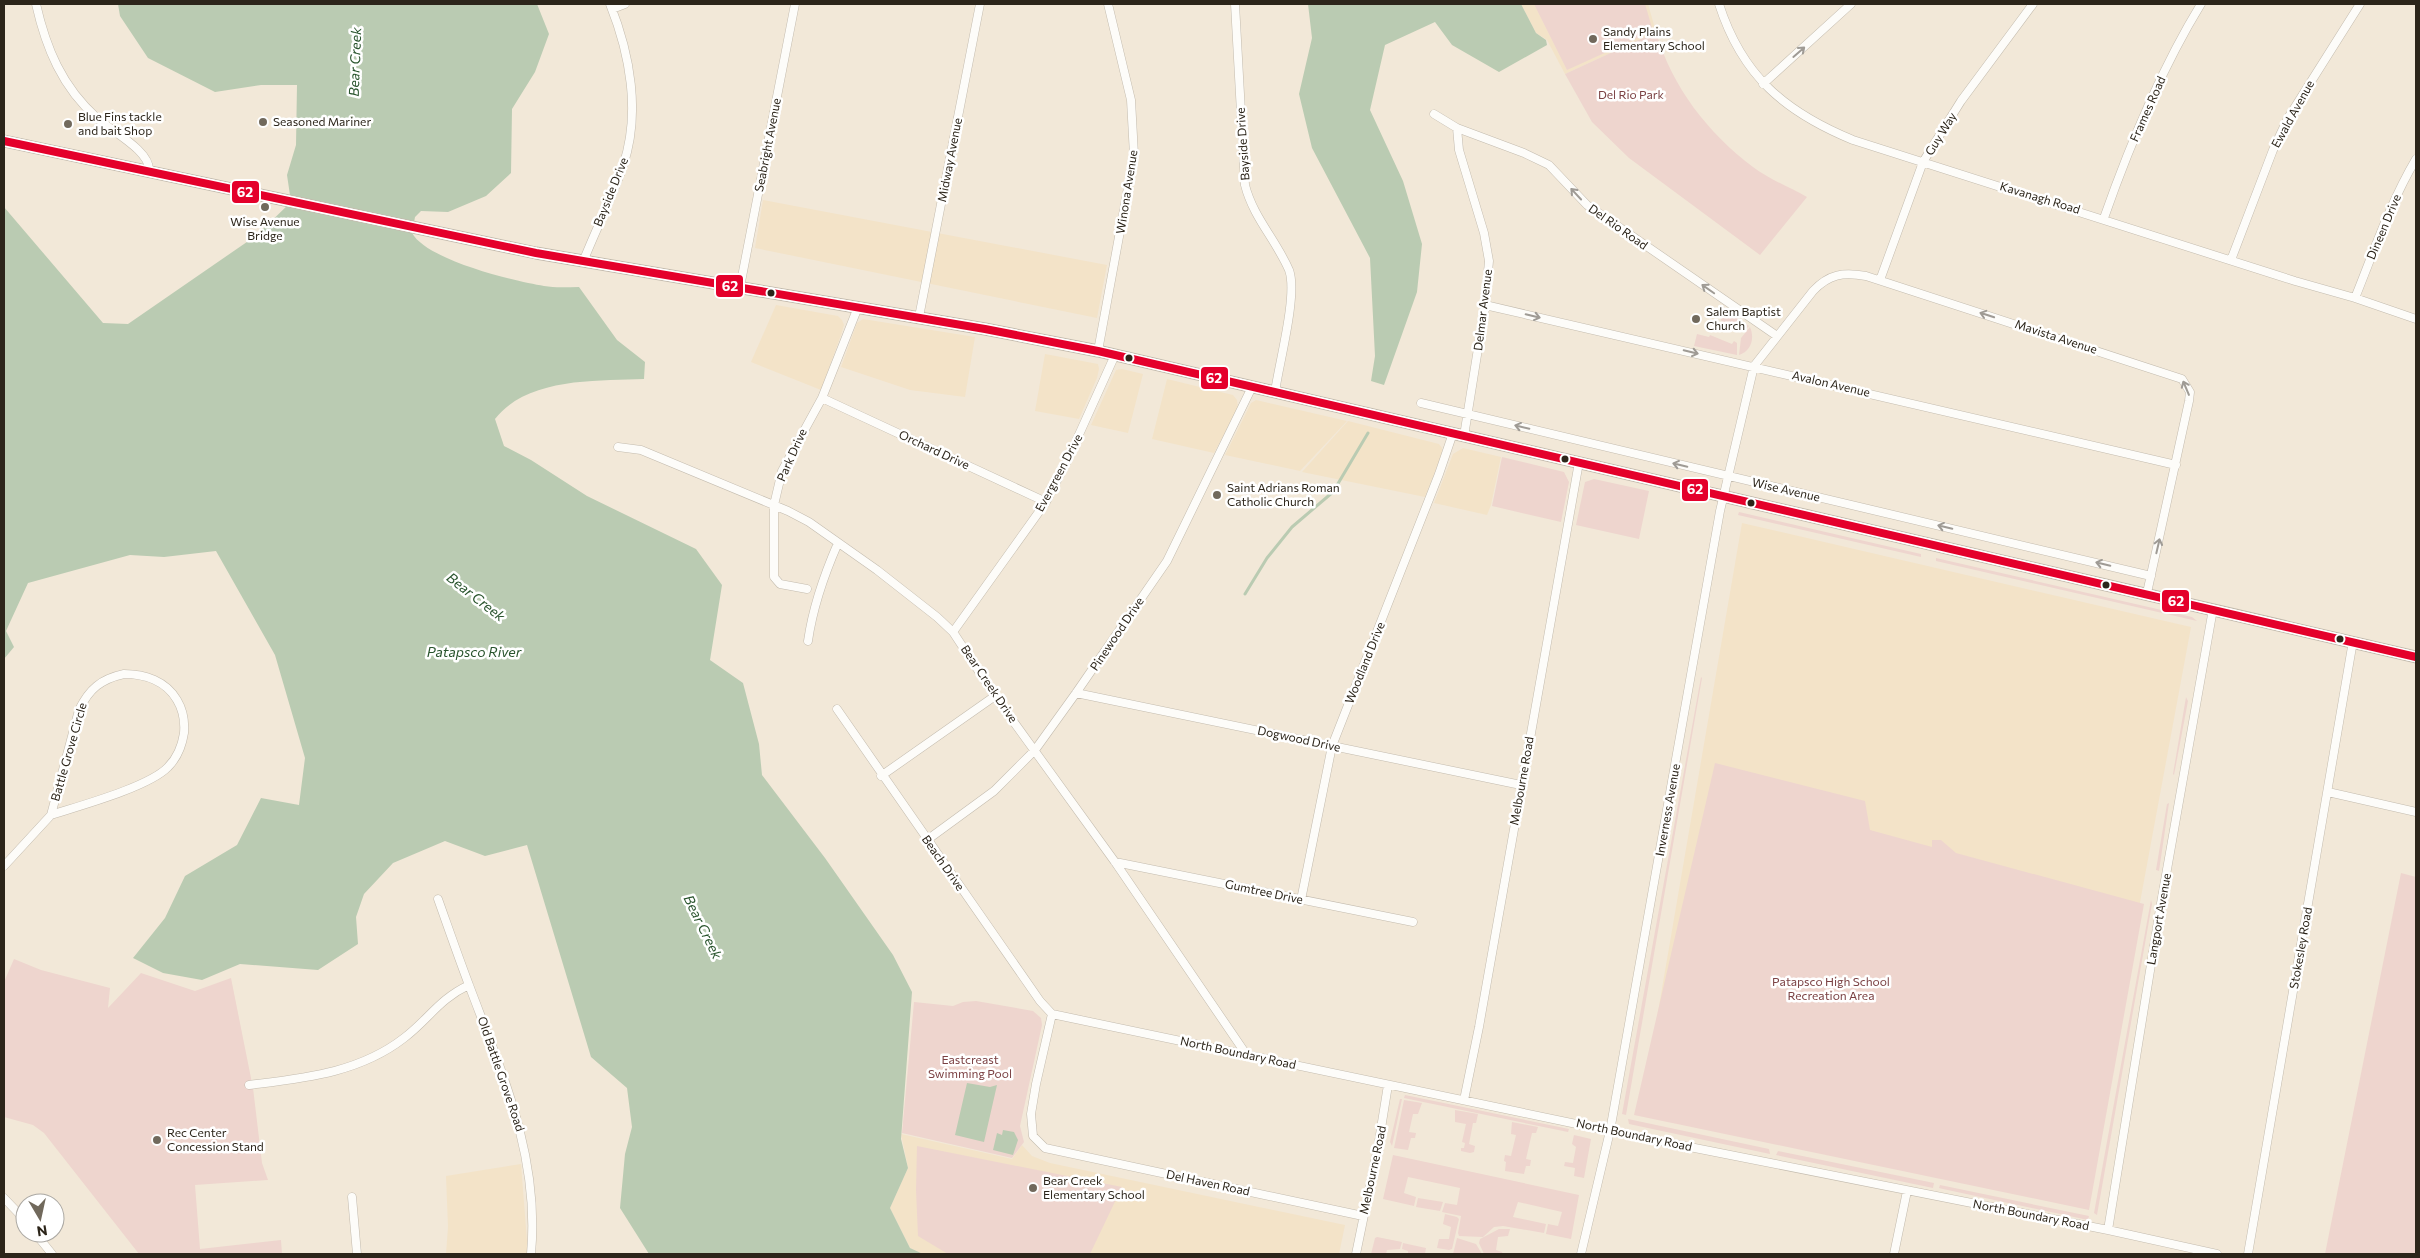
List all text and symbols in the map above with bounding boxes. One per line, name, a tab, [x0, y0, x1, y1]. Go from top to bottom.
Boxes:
place label: Sandy Plains Elementary School	[1603, 24, 1705, 52]
water label: Bear Creek	[345, 27, 364, 97]
marker: Sandy Plains Elementary School	[1587, 33, 1599, 45]
one-way arrow	[1793, 46, 1806, 57]
street label: Frames Road	[2126, 74, 2168, 144]
street label: Ewald Avenue	[2268, 77, 2316, 150]
park label: Del Rio Park	[1598, 87, 1665, 101]
street label: Seabright Avenue	[751, 97, 783, 193]
street label: Bayside Drive	[1232, 107, 1252, 181]
place label: Blue Fins tackle and bait Shop	[78, 109, 162, 137]
street label: Guy Way	[1922, 109, 1959, 158]
place label: Seasoned Mariner	[273, 114, 371, 128]
marker: Seasoned Mariner	[257, 116, 269, 128]
street label: Midway Avenue	[934, 116, 964, 203]
marker: Blue Fins tackle and bait Shop	[62, 118, 74, 130]
street label: Winona Avenue	[1112, 149, 1140, 235]
street label: Bayside Drive	[590, 155, 630, 228]
street label: Kavanagh Road	[1998, 178, 2082, 216]
line badge: 62	[231, 180, 260, 204]
text: 62	[237, 183, 253, 200]
one-way arrow	[1570, 188, 1581, 201]
street label: Dineen Drive	[2363, 192, 2403, 261]
marker: Wise Avenue Bridge	[259, 201, 271, 213]
street label: Del Rio Road	[1586, 201, 1651, 252]
place label: Wise Avenue Bridge	[230, 214, 300, 242]
street label: Delmar Avenue	[1470, 268, 1494, 351]
line badge: 62	[715, 274, 744, 298]
text: 62	[722, 277, 738, 294]
one-way arrow	[1701, 284, 1715, 294]
unlabelled marker	[766, 288, 776, 298]
place label: Salem Baptist Church	[1706, 304, 1781, 332]
one-way arrow	[1980, 310, 1996, 320]
one-way arrow	[1524, 312, 1540, 321]
marker: Salem Baptist Church	[1690, 313, 1702, 325]
street label: Mavista Avenue	[2013, 316, 2099, 356]
one-way arrow	[1683, 348, 1699, 357]
unlabelled marker	[1124, 353, 1134, 363]
line badge: 62	[1200, 366, 1229, 390]
street label: Avalon Avenue	[1791, 367, 1872, 399]
text: 62	[1206, 369, 1222, 386]
one-way arrow	[2181, 380, 2190, 395]
one-way arrow	[1515, 422, 1531, 431]
street label: Park Drive	[773, 426, 809, 483]
street label: Orchard Drive	[897, 427, 972, 472]
street label: Evergreen Drive	[1032, 431, 1084, 514]
unlabelled marker	[1560, 454, 1570, 464]
one-way arrow	[1673, 460, 1689, 469]
street label: Wise Avenue	[1751, 474, 1822, 504]
line badge: 62	[1681, 478, 1709, 502]
place label: Saint Adrians Roman Catholic Church	[1227, 480, 1340, 508]
text: 62	[1687, 480, 1703, 497]
marker: Saint Adrians Roman Catholic Church	[1211, 489, 1223, 501]
unlabelled marker	[1746, 498, 1756, 508]
one-way arrow	[1938, 522, 1954, 531]
one-way arrow	[2153, 538, 2163, 554]
one-way arrow	[2096, 559, 2112, 568]
water label: Bear Creek	[444, 569, 509, 625]
unlabelled marker	[2101, 580, 2111, 590]
line badge: 62	[2161, 589, 2190, 613]
text: 62	[2168, 592, 2184, 609]
street label: Pinewood Drive	[1086, 594, 1146, 673]
street label: Woodland Drive	[1341, 620, 1387, 706]
unlabelled marker	[2335, 634, 2345, 644]
street label: Bear Creek Drive	[959, 642, 1021, 725]
water label: Patapsco River	[427, 643, 522, 660]
street label: Battle Grove Circle	[47, 701, 89, 803]
street label: Dogwood Drive	[1256, 722, 1342, 754]
street label: Melbourne Road	[1506, 735, 1536, 826]
street label: Inverness Avenue	[1652, 763, 1682, 857]
street label: Beach Drive	[920, 832, 968, 893]
street label: Langport Avenue	[2143, 872, 2173, 966]
street label: Gumtree Drive	[1224, 876, 1305, 906]
water label: Bear Creek	[681, 892, 726, 962]
street label: Stokesley Road	[2286, 906, 2314, 990]
park label: Patapsco High School Recreation Area	[1772, 974, 1890, 1002]
street label: Old Battle Grove Road	[476, 1014, 528, 1133]
street label: North Boundary Road	[1179, 1033, 1298, 1071]
park label: Eastcreast Swimming Pool	[928, 1052, 1012, 1080]
street label: North Boundary Road	[1575, 1115, 1694, 1153]
street label: Melbourne Road	[1356, 1124, 1388, 1215]
place label: Rec Center Concession Stand	[167, 1125, 264, 1153]
marker: Rec Center Concession Stand	[151, 1134, 163, 1146]
street label: Del Haven Road	[1165, 1166, 1251, 1198]
place label: Bear Creek Elementary School	[1043, 1173, 1145, 1201]
marker: Bear Creek Elementary School	[1027, 1182, 1039, 1194]
north arrow	[15, 1193, 65, 1243]
street label: North Boundary Road	[1972, 1196, 2091, 1232]
text: N	[36, 1222, 49, 1241]

